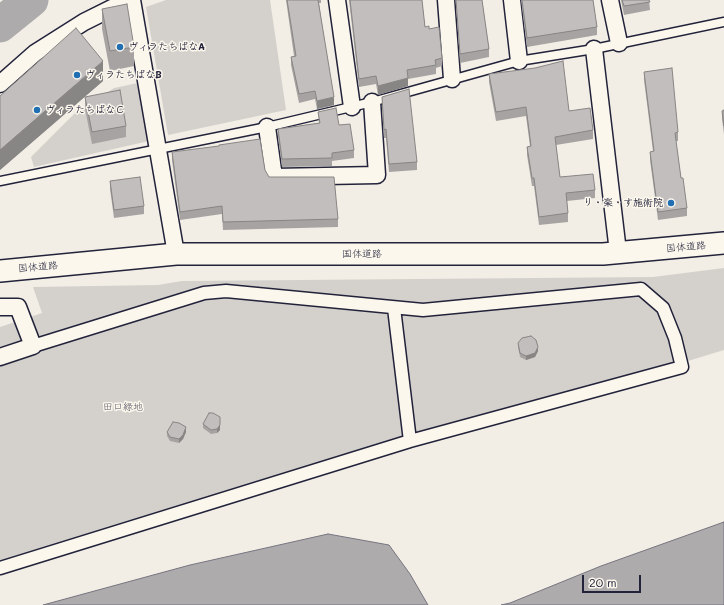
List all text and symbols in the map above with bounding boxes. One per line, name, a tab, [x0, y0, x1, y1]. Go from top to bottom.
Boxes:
place label: ヴィラたちばなA	[128, 41, 205, 53]
marker: ヴィラたちばなA	[115, 42, 125, 52]
place label: ヴィラたちばなB	[85, 69, 162, 81]
marker: ヴィラたちばなB	[72, 70, 82, 80]
place label: ヴィラたちばなＣ	[45, 104, 125, 116]
marker: ヴィラたちばなＣ	[32, 105, 42, 115]
place label: り・楽・す施術院	[583, 197, 663, 209]
marker: り・楽・す施術院	[666, 198, 676, 208]
street label: 国体道路	[666, 239, 706, 255]
street label: 国体道路	[342, 248, 382, 260]
street label: 国体道路	[18, 259, 58, 275]
park label: 田口緑地	[103, 401, 143, 413]
scale bar	[584, 567, 643, 593]
text: 20 m	[589, 574, 617, 590]

